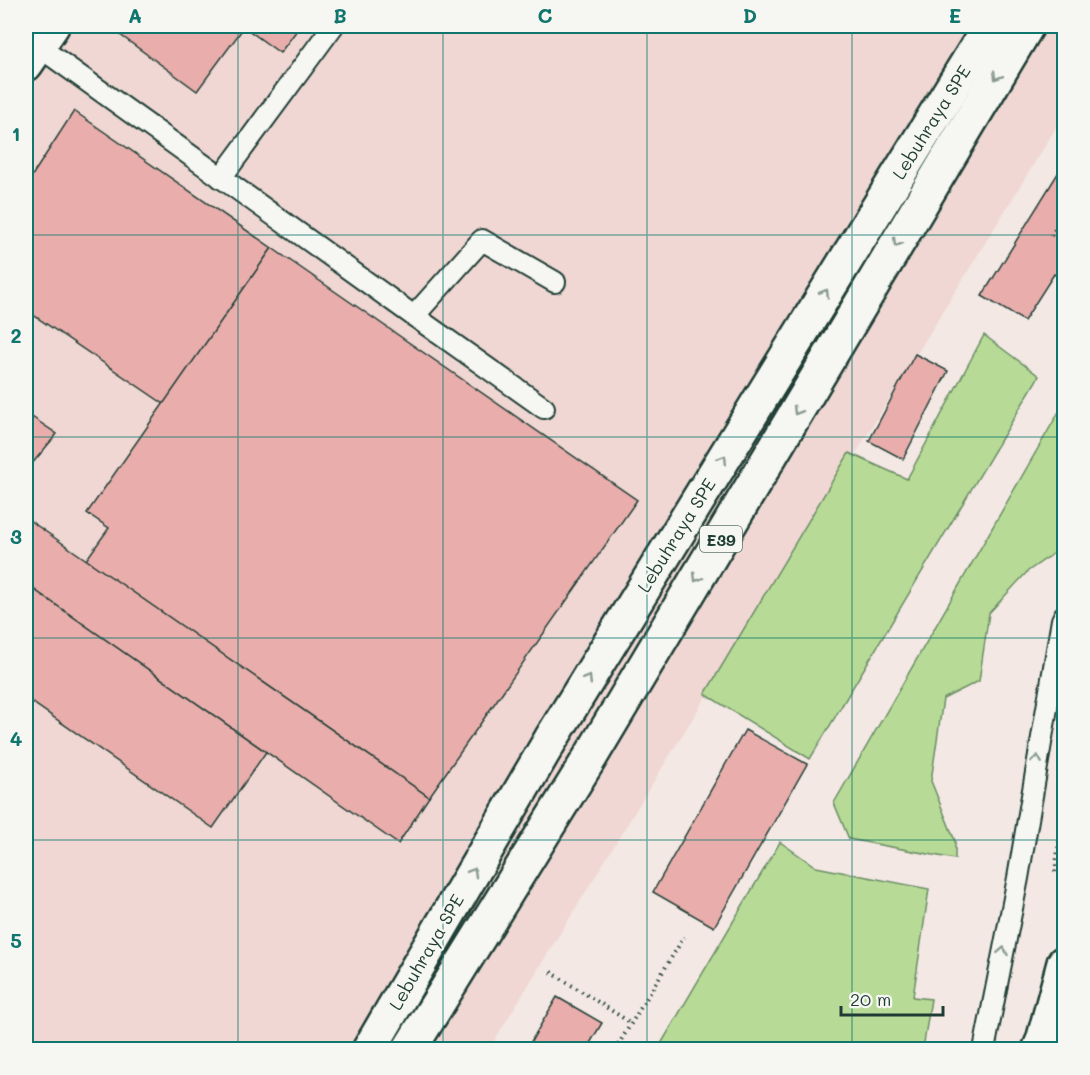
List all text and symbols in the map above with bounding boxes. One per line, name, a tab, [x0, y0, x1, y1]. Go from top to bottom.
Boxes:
text: A	[128, 2, 142, 28]
text: B	[333, 2, 347, 28]
text: C	[538, 2, 553, 28]
text: D	[743, 2, 757, 28]
text: E	[949, 2, 961, 28]
street label: Lebuhraya SPE	[886, 60, 976, 184]
one-way arrow	[993, 70, 1005, 80]
text: 1	[12, 120, 20, 146]
one-way arrow	[893, 237, 905, 247]
one-way arrow	[818, 289, 830, 299]
text: 2	[10, 322, 22, 348]
one-way arrow	[793, 404, 805, 415]
one-way arrow	[716, 455, 728, 465]
street label: Lebuhraya SPE	[631, 473, 721, 597]
text: 3	[10, 523, 22, 549]
road number: E39	[700, 526, 742, 552]
one-way arrow	[693, 572, 705, 582]
one-way arrow	[581, 675, 593, 685]
text: 4	[10, 725, 23, 751]
one-way arrow	[1031, 754, 1043, 764]
one-way arrow	[466, 868, 477, 878]
street label: Lebuhraya SPE	[383, 890, 469, 1014]
text: 5	[10, 927, 22, 953]
one-way arrow	[996, 946, 1009, 956]
scale bar	[841, 979, 943, 1017]
text: 20 m	[850, 987, 891, 1011]

